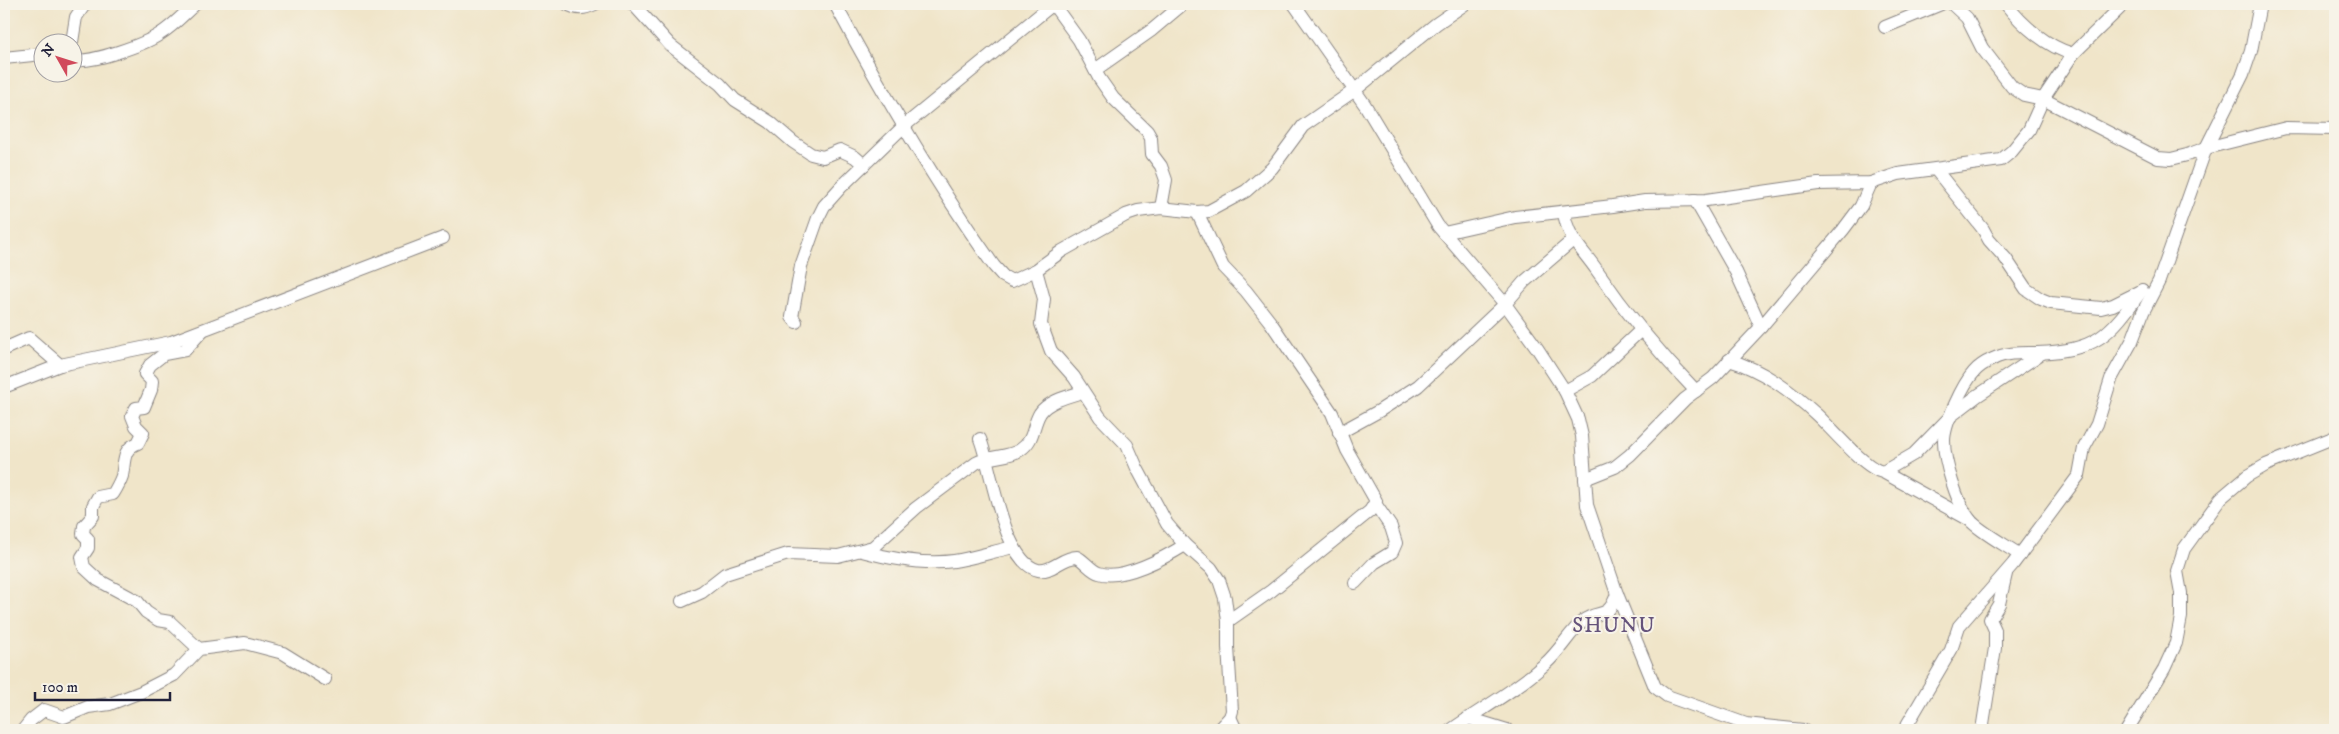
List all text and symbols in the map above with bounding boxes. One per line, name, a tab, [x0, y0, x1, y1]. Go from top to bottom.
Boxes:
north arrow	[32, 32, 82, 82]
text: N	[38, 40, 60, 61]
district label: SHUNU	[1572, 613, 1656, 639]
scale bar	[35, 669, 170, 701]
text: 100 m	[42, 678, 78, 697]

